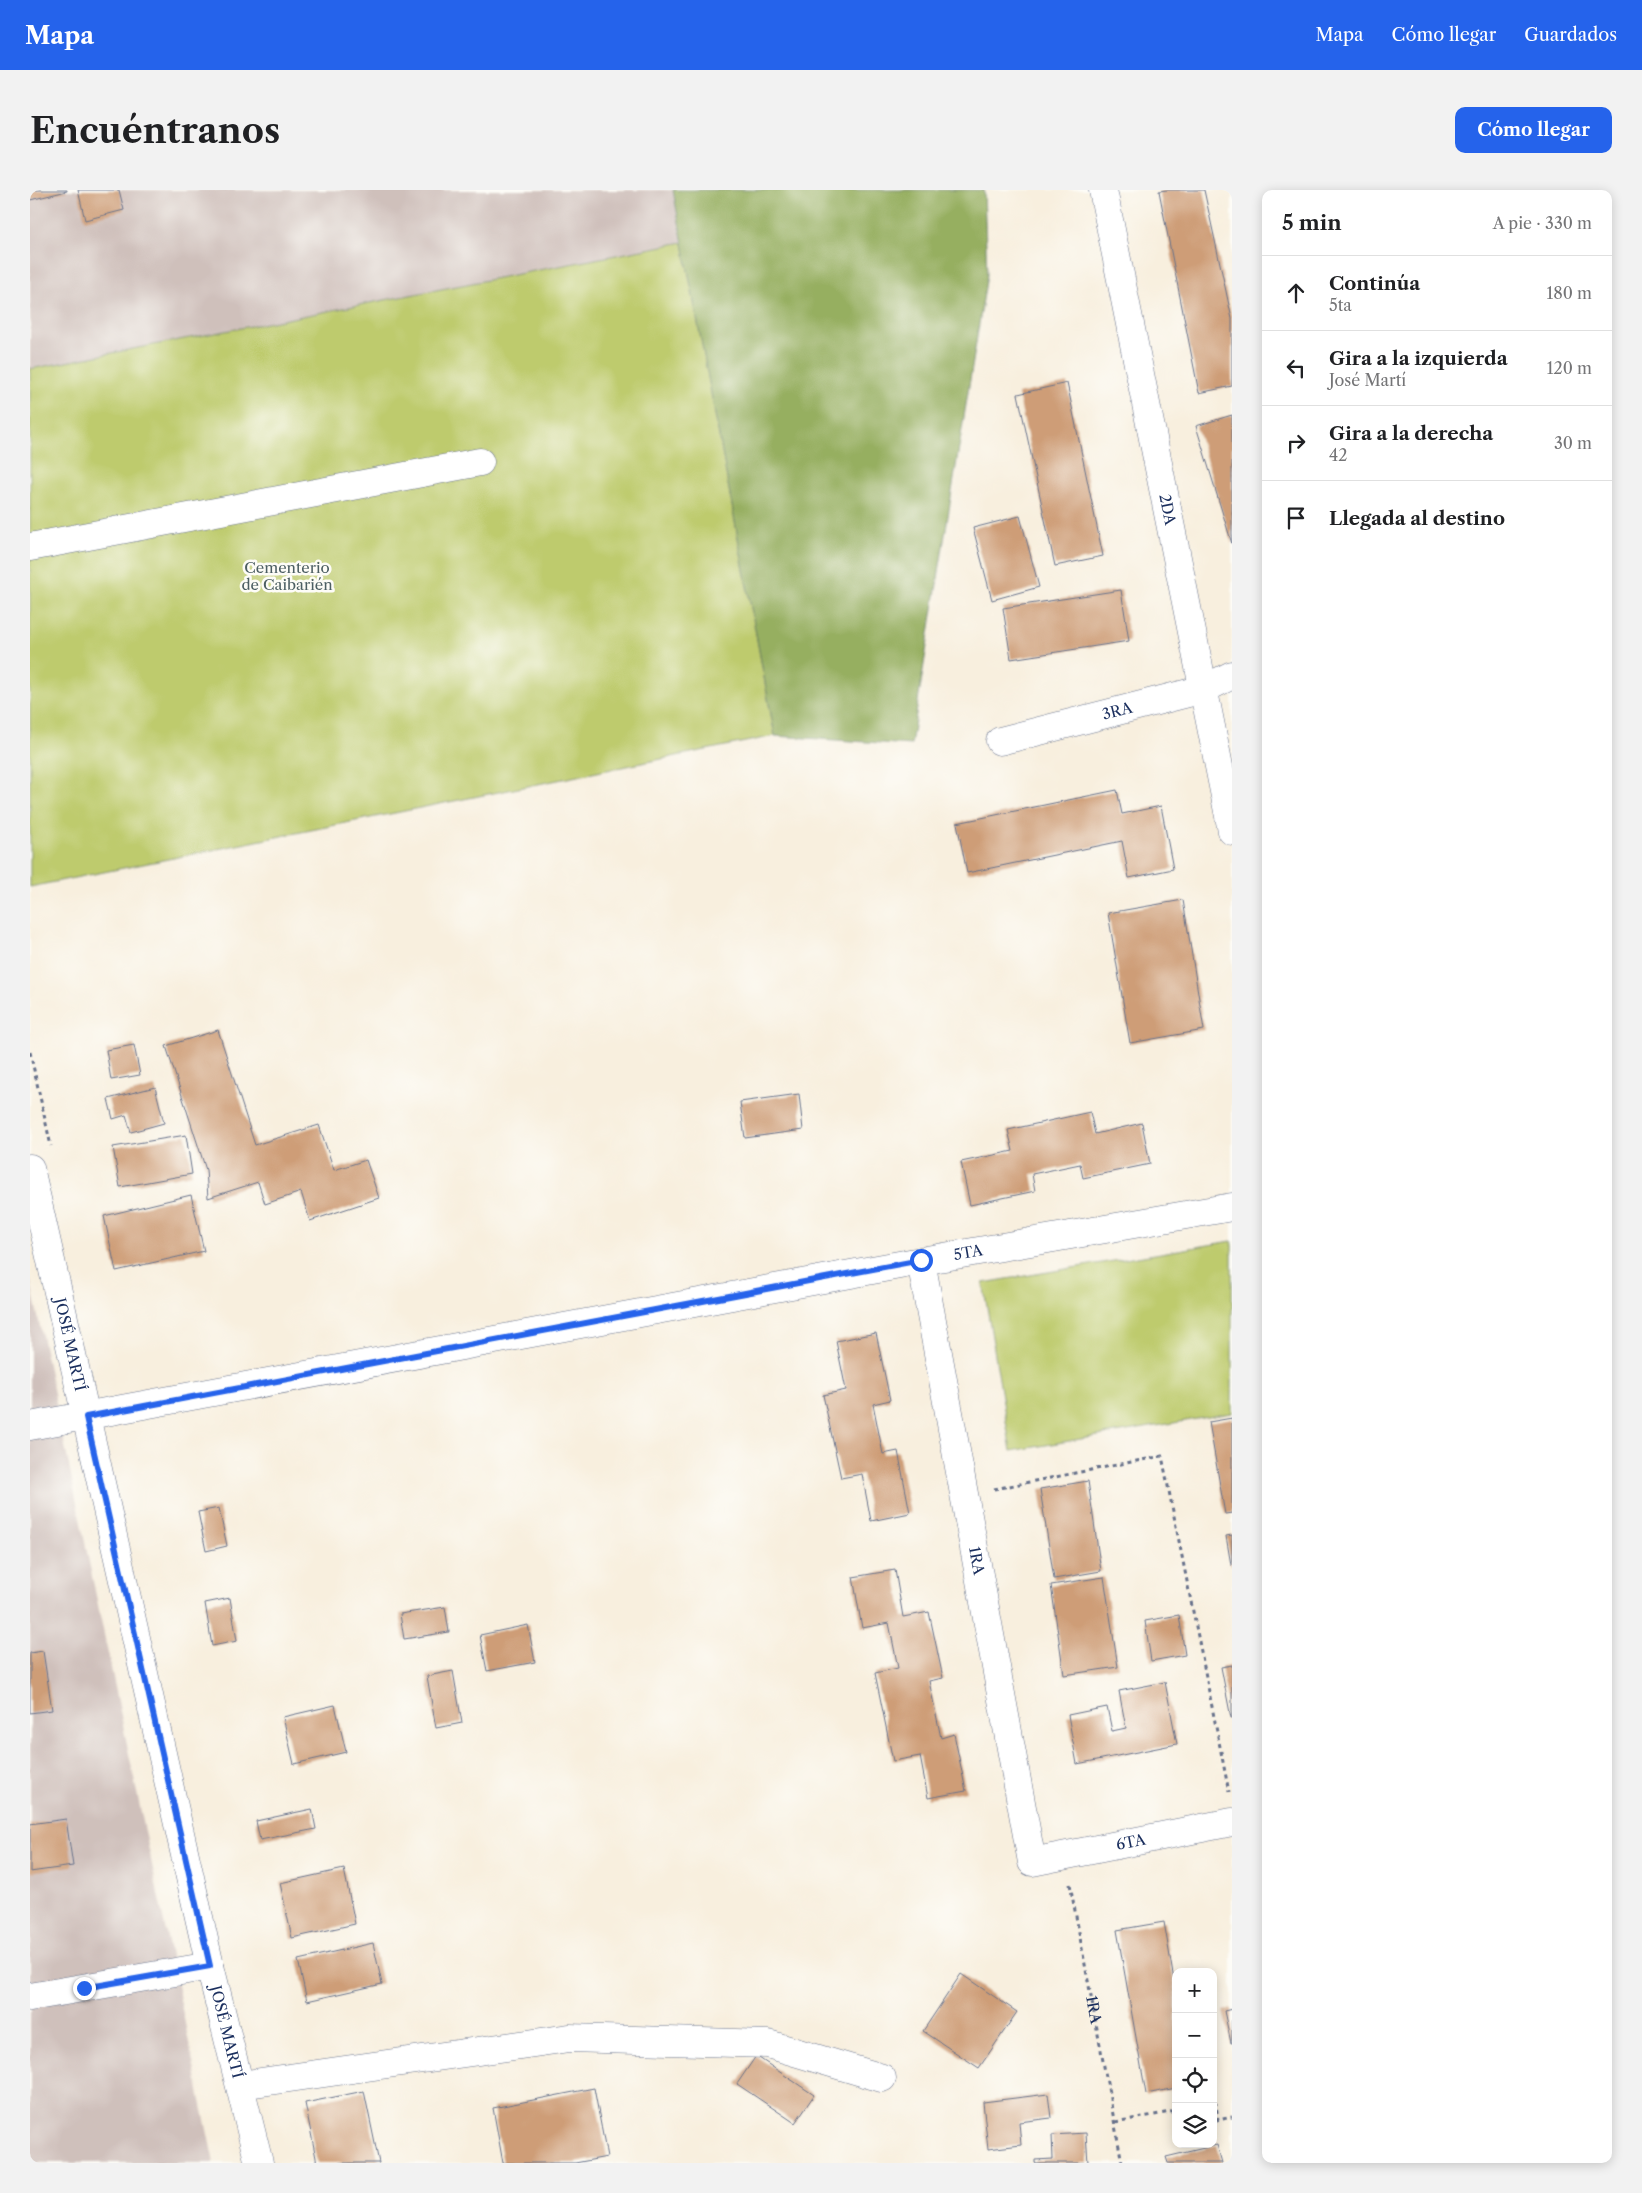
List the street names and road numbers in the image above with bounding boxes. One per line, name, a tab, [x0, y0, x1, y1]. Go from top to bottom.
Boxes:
street label: 2DA	[1155, 492, 1180, 528]
street label: 3RA	[1100, 697, 1135, 724]
street label: 5TA	[952, 1240, 985, 1264]
street label: JOSÉ MARTÍ	[50, 1294, 90, 1393]
street label: 1RA	[965, 1545, 989, 1577]
street label: 6TA	[1114, 1829, 1148, 1854]
street label: JOSÉ MARTÍ	[206, 1981, 248, 2080]
street label: 1RA	[1082, 1994, 1106, 2026]

